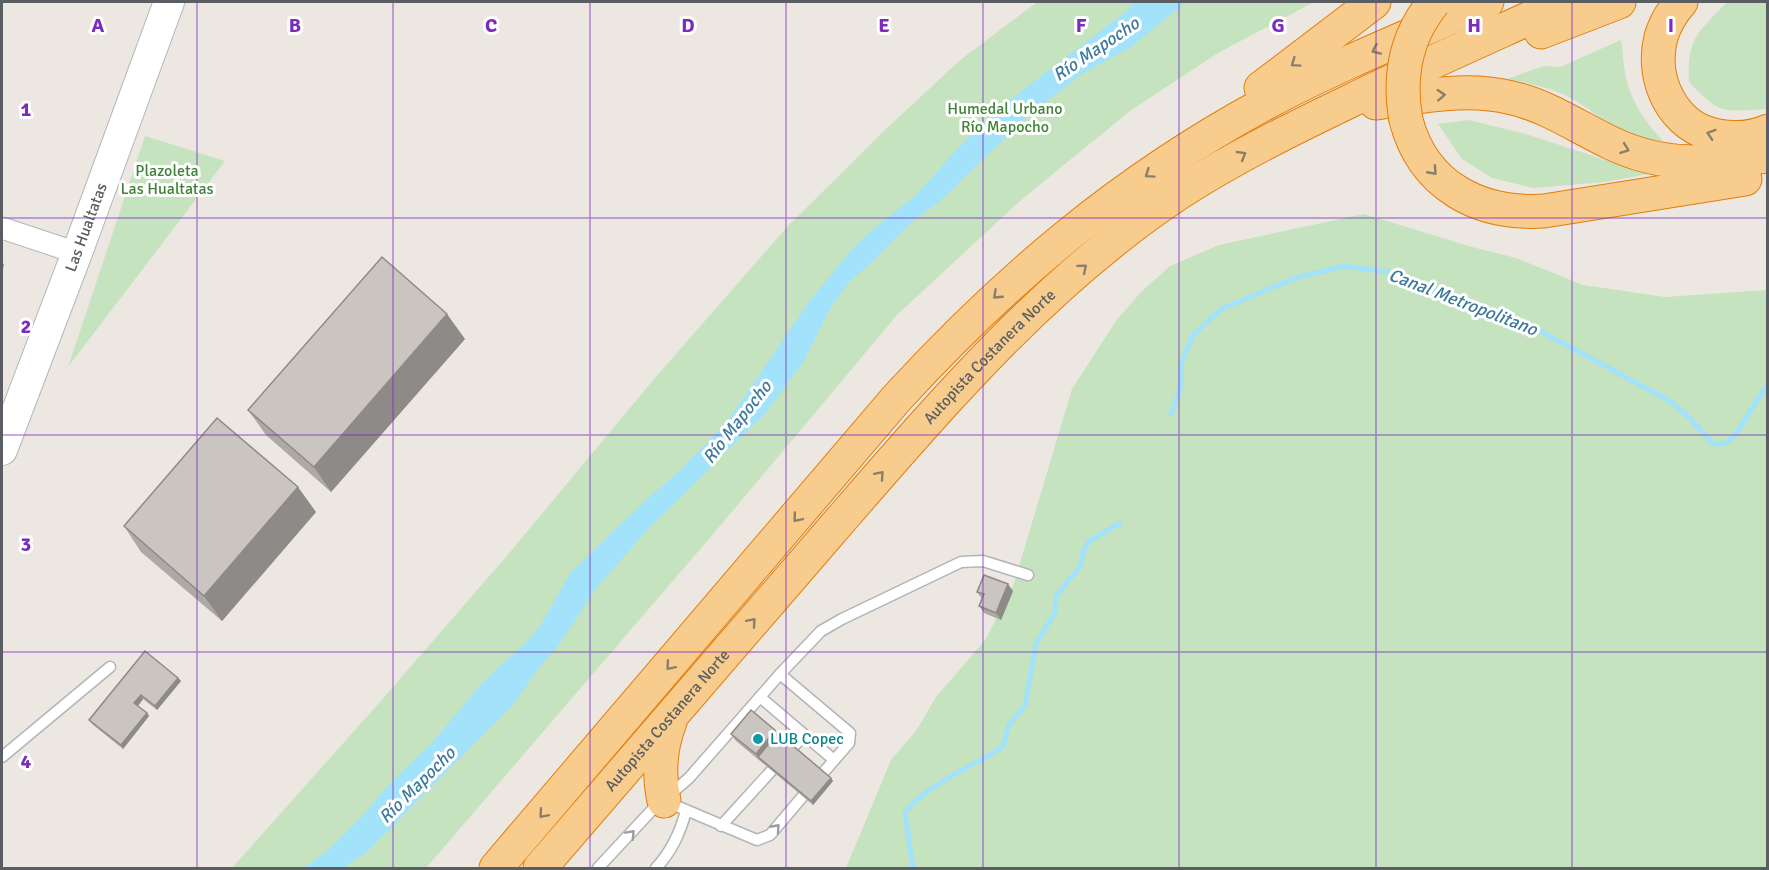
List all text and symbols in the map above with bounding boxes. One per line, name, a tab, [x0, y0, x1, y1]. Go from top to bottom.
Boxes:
water label: Río Mapocho	[1049, 11, 1145, 86]
text: A	[92, 13, 105, 38]
text: B	[289, 13, 301, 38]
text: C	[485, 13, 497, 38]
text: D	[681, 13, 695, 38]
text: E	[878, 13, 890, 38]
text: F	[1076, 13, 1087, 38]
text: G	[1271, 13, 1285, 38]
text: H	[1467, 13, 1481, 38]
text: I	[1668, 13, 1674, 38]
one-way arrow	[1371, 43, 1382, 55]
one-way arrow	[1290, 56, 1301, 67]
one-way arrow	[1437, 88, 1446, 101]
text: 1	[21, 97, 32, 122]
park label: Humedal Urbano Río Mapocho	[947, 99, 1063, 137]
one-way arrow	[1706, 128, 1717, 141]
one-way arrow	[1619, 142, 1630, 154]
one-way arrow	[1236, 151, 1246, 162]
park label: Plazoleta Las Hualtatas	[120, 161, 214, 199]
one-way arrow	[1426, 164, 1437, 175]
one-way arrow	[1145, 167, 1156, 178]
street label: Las Hualtatas	[61, 180, 112, 275]
one-way arrow	[1076, 264, 1087, 275]
water label: Canal Metropolitano	[1386, 264, 1542, 341]
street label: Autopista Costanera Norte	[919, 285, 1060, 428]
one-way arrow	[993, 288, 1004, 299]
text: 2	[21, 314, 31, 339]
water label: Río Mapocho	[698, 375, 777, 468]
one-way arrow	[873, 471, 884, 482]
one-way arrow	[793, 511, 804, 522]
text: 3	[21, 532, 31, 557]
one-way arrow	[745, 618, 756, 629]
street label: Autopista Costanera Norte	[601, 645, 734, 796]
one-way arrow	[666, 659, 677, 670]
place label: LUB Copec	[770, 729, 844, 749]
marker: LUB Copec	[751, 732, 765, 746]
water label: Río Mapocho	[374, 741, 461, 828]
text: 4	[21, 749, 32, 774]
one-way arrow	[539, 807, 550, 818]
one-way arrow	[769, 824, 780, 835]
one-way arrow	[623, 831, 634, 842]

